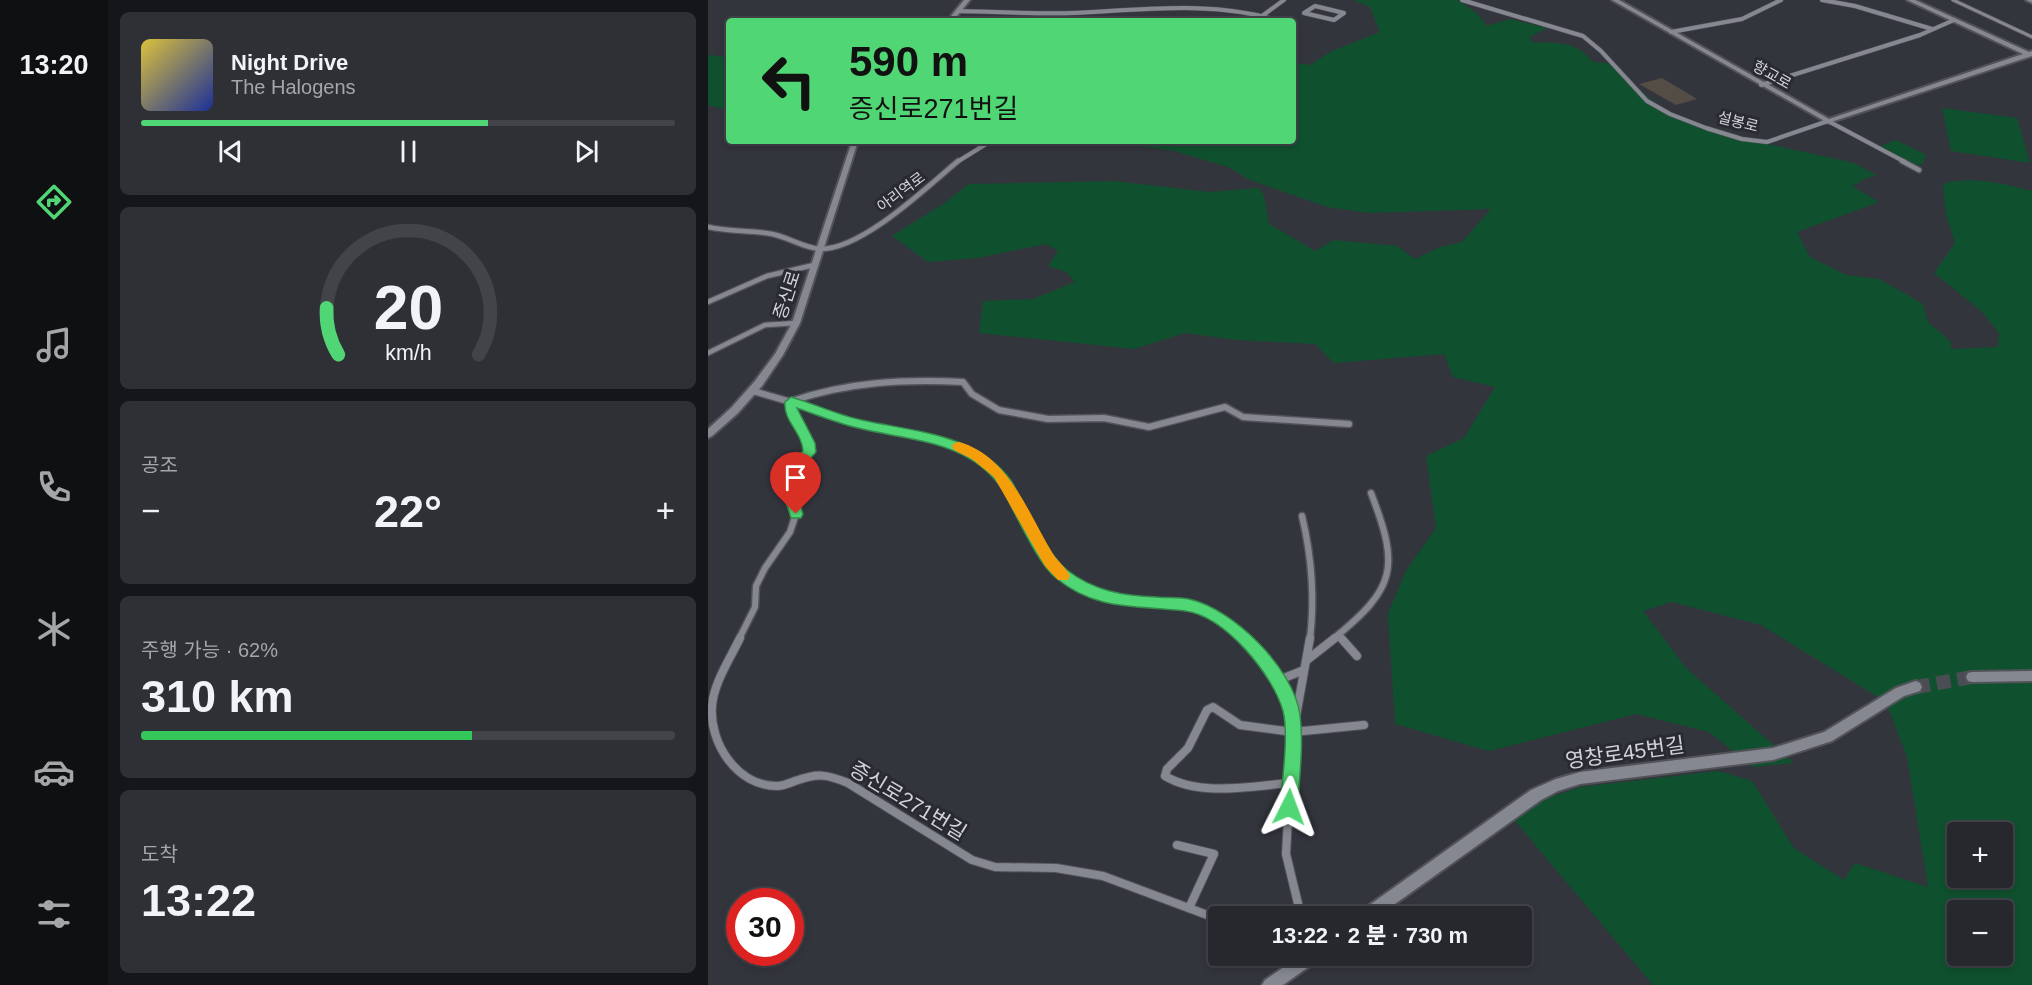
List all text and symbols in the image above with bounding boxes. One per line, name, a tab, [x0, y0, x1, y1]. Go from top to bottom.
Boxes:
text: 590 m	[849, 38, 968, 85]
icon: left	[750, 42, 828, 120]
text: 13:20	[19, 50, 89, 80]
text: Night Drive	[231, 50, 348, 75]
street label: 향교로	[1750, 57, 1794, 92]
text: The Halogens	[231, 76, 356, 98]
text: 증신로271번길	[849, 94, 1018, 124]
street label: 설봉로	[1716, 108, 1760, 135]
icon: previous	[214, 135, 247, 168]
icon: pause	[392, 135, 425, 168]
icon: next	[570, 135, 603, 168]
street label: 아리역로	[874, 168, 928, 215]
icon: directions	[33, 181, 75, 223]
street label: 증신로	[770, 268, 804, 322]
text: 20	[373, 273, 443, 342]
icon: music	[33, 324, 75, 366]
text: km/h	[385, 341, 431, 365]
pin	[770, 452, 821, 514]
text: 공조	[141, 454, 178, 476]
icon: arrive	[779, 461, 812, 494]
icon: phone	[33, 466, 75, 508]
text: 22°	[374, 486, 442, 537]
text: −	[141, 492, 160, 529]
text: +	[656, 492, 675, 529]
icon: climate	[33, 608, 75, 650]
text: 주행 가능 · 62%	[141, 639, 278, 661]
text: 310 km	[141, 671, 294, 722]
street label: 영창로45번길	[1564, 733, 1686, 772]
icon: car	[33, 751, 75, 793]
street label: 증신로271번길	[846, 757, 971, 844]
position arrow	[1257, 775, 1321, 839]
map controls	[1947, 822, 2013, 966]
button: +	[1947, 822, 2013, 888]
text: 도착	[141, 843, 178, 865]
text: 13:22	[141, 875, 256, 926]
speed limit sign: 30	[726, 888, 804, 966]
icon: filters	[33, 893, 75, 935]
button: −	[1947, 900, 2013, 966]
text: 13:22 · 2 분 · 730 m	[1272, 923, 1468, 948]

